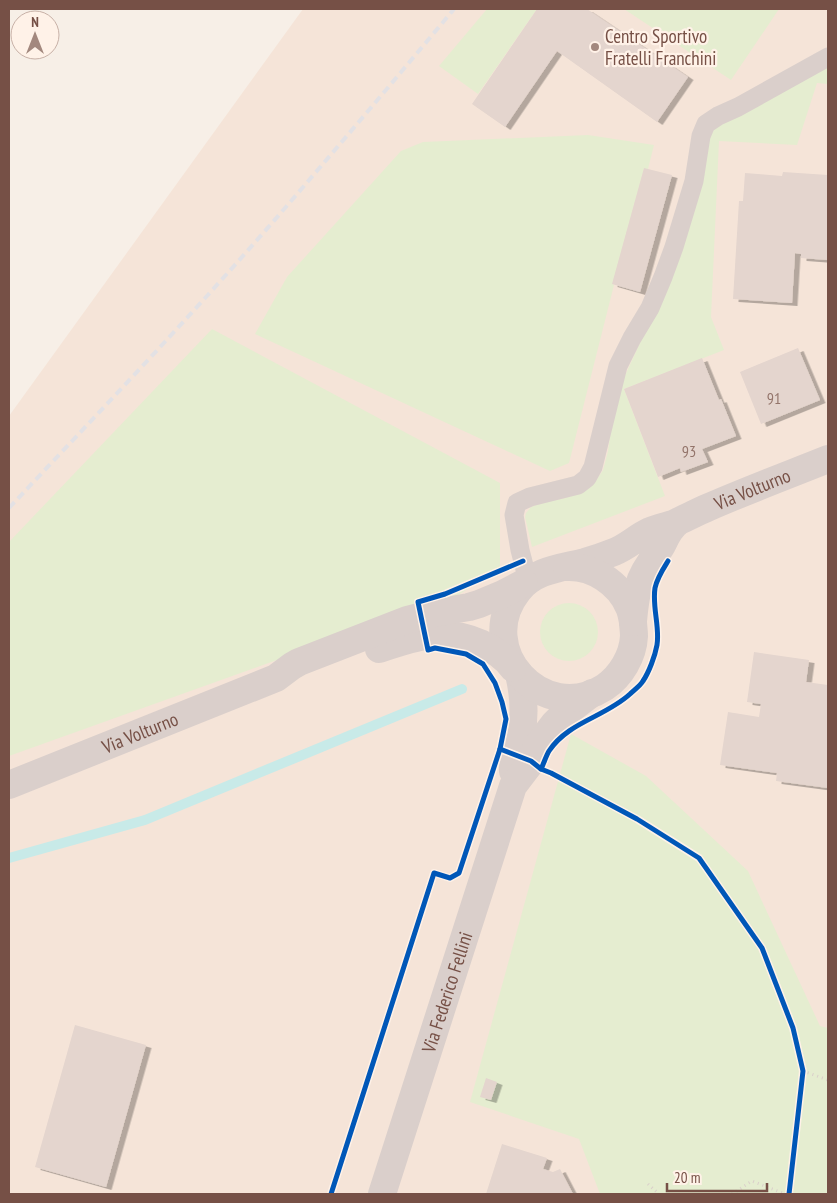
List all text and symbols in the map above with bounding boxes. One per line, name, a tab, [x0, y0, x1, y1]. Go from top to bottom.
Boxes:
north arrow	[10, 10, 60, 60]
text: N	[31, 13, 39, 31]
place label: Centro Sportivo Fratelli Franchini	[605, 24, 716, 70]
marker: Centro Sportivo Fratelli Franchini	[589, 41, 601, 53]
house number: 91	[767, 388, 781, 408]
house number: 93	[682, 441, 696, 461]
street label: Via Volturno	[710, 463, 794, 516]
street label: Via Volturno	[97, 707, 181, 759]
street label: Via Federico Fellini	[416, 929, 477, 1057]
scale bar	[667, 1160, 767, 1192]
text: 20 m	[674, 1168, 700, 1187]

